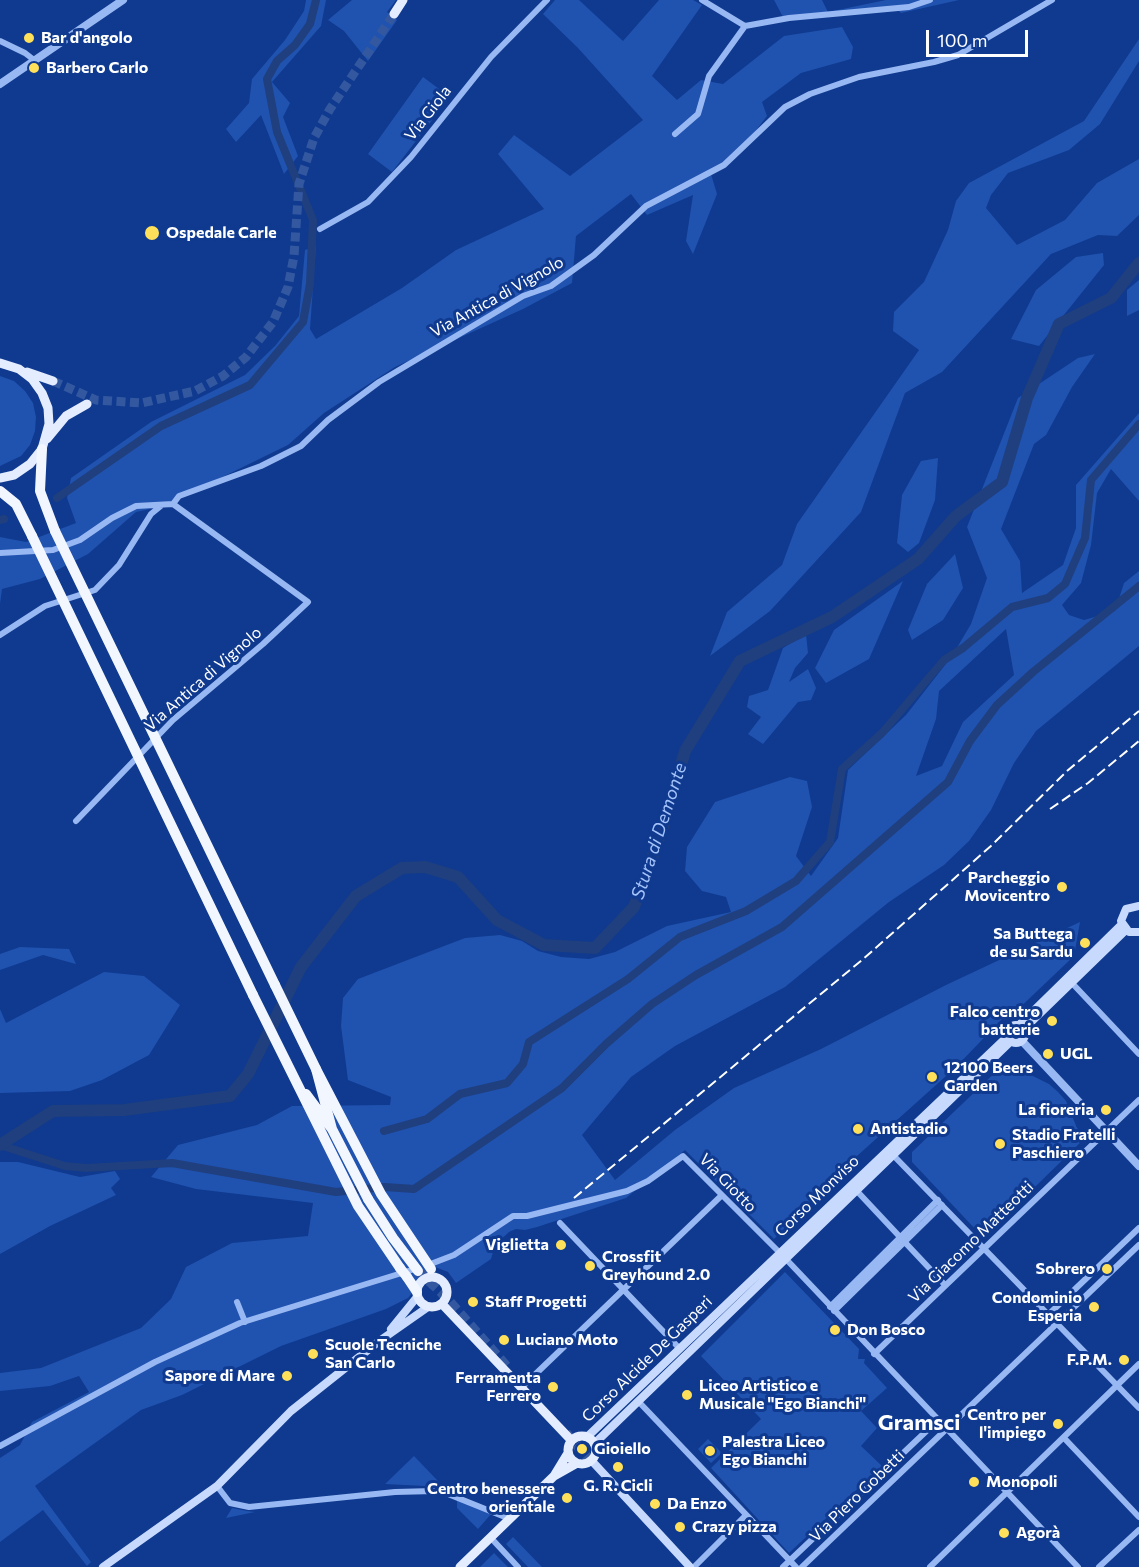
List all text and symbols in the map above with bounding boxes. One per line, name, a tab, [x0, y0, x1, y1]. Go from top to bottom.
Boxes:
scale bar	[929, 18, 1031, 56]
place label: Bar d'angolo	[41, 28, 132, 48]
text: 100 m	[937, 29, 987, 51]
marker: Bar d'angolo	[22, 31, 36, 45]
place label: Barbero Carlo	[46, 58, 148, 78]
marker: Barbero Carlo	[27, 61, 41, 75]
street label: Via Giola	[401, 82, 455, 144]
place label: Ospedale Carle	[166, 223, 277, 243]
marker: Ospedale Carle	[143, 224, 161, 242]
street label: Via Antica di Vignolo	[427, 252, 567, 342]
street label: Via Antica di Vignolo	[140, 623, 266, 735]
water label: Stura di Demonte	[627, 760, 691, 902]
place label: Parcheggio Movicentro	[964, 868, 1050, 906]
marker: Parcheggio Movicentro	[1055, 880, 1069, 894]
place label: Sa Buttega de su Sardu	[990, 924, 1073, 962]
marker: Sa Buttega de su Sardu	[1078, 936, 1092, 950]
place label: Falco centro batterie	[950, 1002, 1040, 1040]
marker: Falco centro batterie	[1045, 1014, 1059, 1028]
place label: UGL	[1060, 1044, 1093, 1064]
marker: UGL	[1041, 1047, 1055, 1061]
place label: 12100 Beers Garden	[944, 1058, 1033, 1096]
marker: 12100 Beers Garden	[925, 1070, 939, 1084]
place label: La fioreria	[1018, 1100, 1094, 1120]
marker: La fioreria	[1099, 1103, 1113, 1117]
place label: Antistadio	[870, 1119, 948, 1139]
marker: Antistadio	[851, 1122, 865, 1136]
place label: Stadio Fratelli Paschiero	[1012, 1125, 1115, 1163]
marker: Stadio Fratelli Paschiero	[993, 1137, 1007, 1151]
street label: Via Giotto	[695, 1150, 761, 1216]
street label: Corso Monviso	[771, 1151, 863, 1241]
street label: Via Giacomo Matteotti	[904, 1177, 1038, 1307]
place label: Viglietta	[485, 1235, 549, 1255]
marker: Viglietta	[554, 1238, 568, 1252]
place label: Crossfit Greyhound 2.0	[602, 1247, 710, 1285]
marker: Crossfit Greyhound 2.0	[583, 1259, 597, 1273]
place label: Sobrero	[1036, 1259, 1095, 1279]
marker: Sobrero	[1100, 1262, 1114, 1276]
place label: Condominio Esperia	[992, 1288, 1082, 1326]
place label: Staff Progetti	[485, 1292, 587, 1312]
street label: Corso Alcide De Gasperi	[578, 1292, 716, 1426]
marker: Staff Progetti	[466, 1295, 480, 1309]
marker: Condominio Esperia	[1087, 1300, 1101, 1314]
place label: Don Bosco	[847, 1320, 925, 1340]
marker: Don Bosco	[828, 1323, 842, 1337]
place label: Luciano Moto	[516, 1330, 618, 1350]
marker: Luciano Moto	[497, 1333, 511, 1347]
place label: Scuole Tecniche San Carlo	[325, 1335, 441, 1373]
marker: Scuole Tecniche San Carlo	[306, 1347, 320, 1361]
place label: F.P.M.	[1067, 1350, 1112, 1370]
marker: F.P.M.	[1117, 1353, 1131, 1367]
place label: Sapore di Mare	[165, 1366, 275, 1386]
place label: Ferramenta Ferrero	[455, 1368, 541, 1406]
marker: Sapore di Mare	[280, 1369, 294, 1383]
place label: Liceo Artistico e Musicale "Ego Bianchi"	[699, 1376, 866, 1414]
marker: Ferramenta Ferrero	[546, 1380, 560, 1394]
marker: Liceo Artistico e Musicale "Ego Bianchi"	[680, 1388, 694, 1402]
place label: Centro per l'impiego	[967, 1405, 1046, 1443]
district label: Gramsci	[878, 1410, 960, 1436]
marker: Centro per l'impiego	[1051, 1417, 1065, 1431]
place label: Palestra Liceo Ego Bianchi	[722, 1432, 825, 1470]
place label: Gioiello	[594, 1439, 651, 1459]
marker: Gioiello	[575, 1442, 589, 1456]
marker: Palestra Liceo Ego Bianchi	[703, 1444, 717, 1458]
street label: Via Piero Gobetti	[806, 1446, 908, 1546]
marker: G. R. Cicli	[611, 1460, 625, 1474]
place label: Monopoli	[986, 1472, 1058, 1492]
marker: Monopoli	[967, 1475, 981, 1489]
place label: G. R. Cicli	[583, 1476, 653, 1496]
place label: Centro benessere orientale	[427, 1479, 555, 1517]
marker: Centro benessere orientale	[560, 1491, 574, 1505]
place label: Da Enzo	[667, 1494, 727, 1514]
marker: Da Enzo	[648, 1497, 662, 1511]
place label: Crazy pizza	[692, 1517, 777, 1537]
marker: Crazy pizza	[673, 1520, 687, 1534]
place label: Agorà	[1016, 1523, 1060, 1543]
marker: Agorà	[997, 1526, 1011, 1540]

